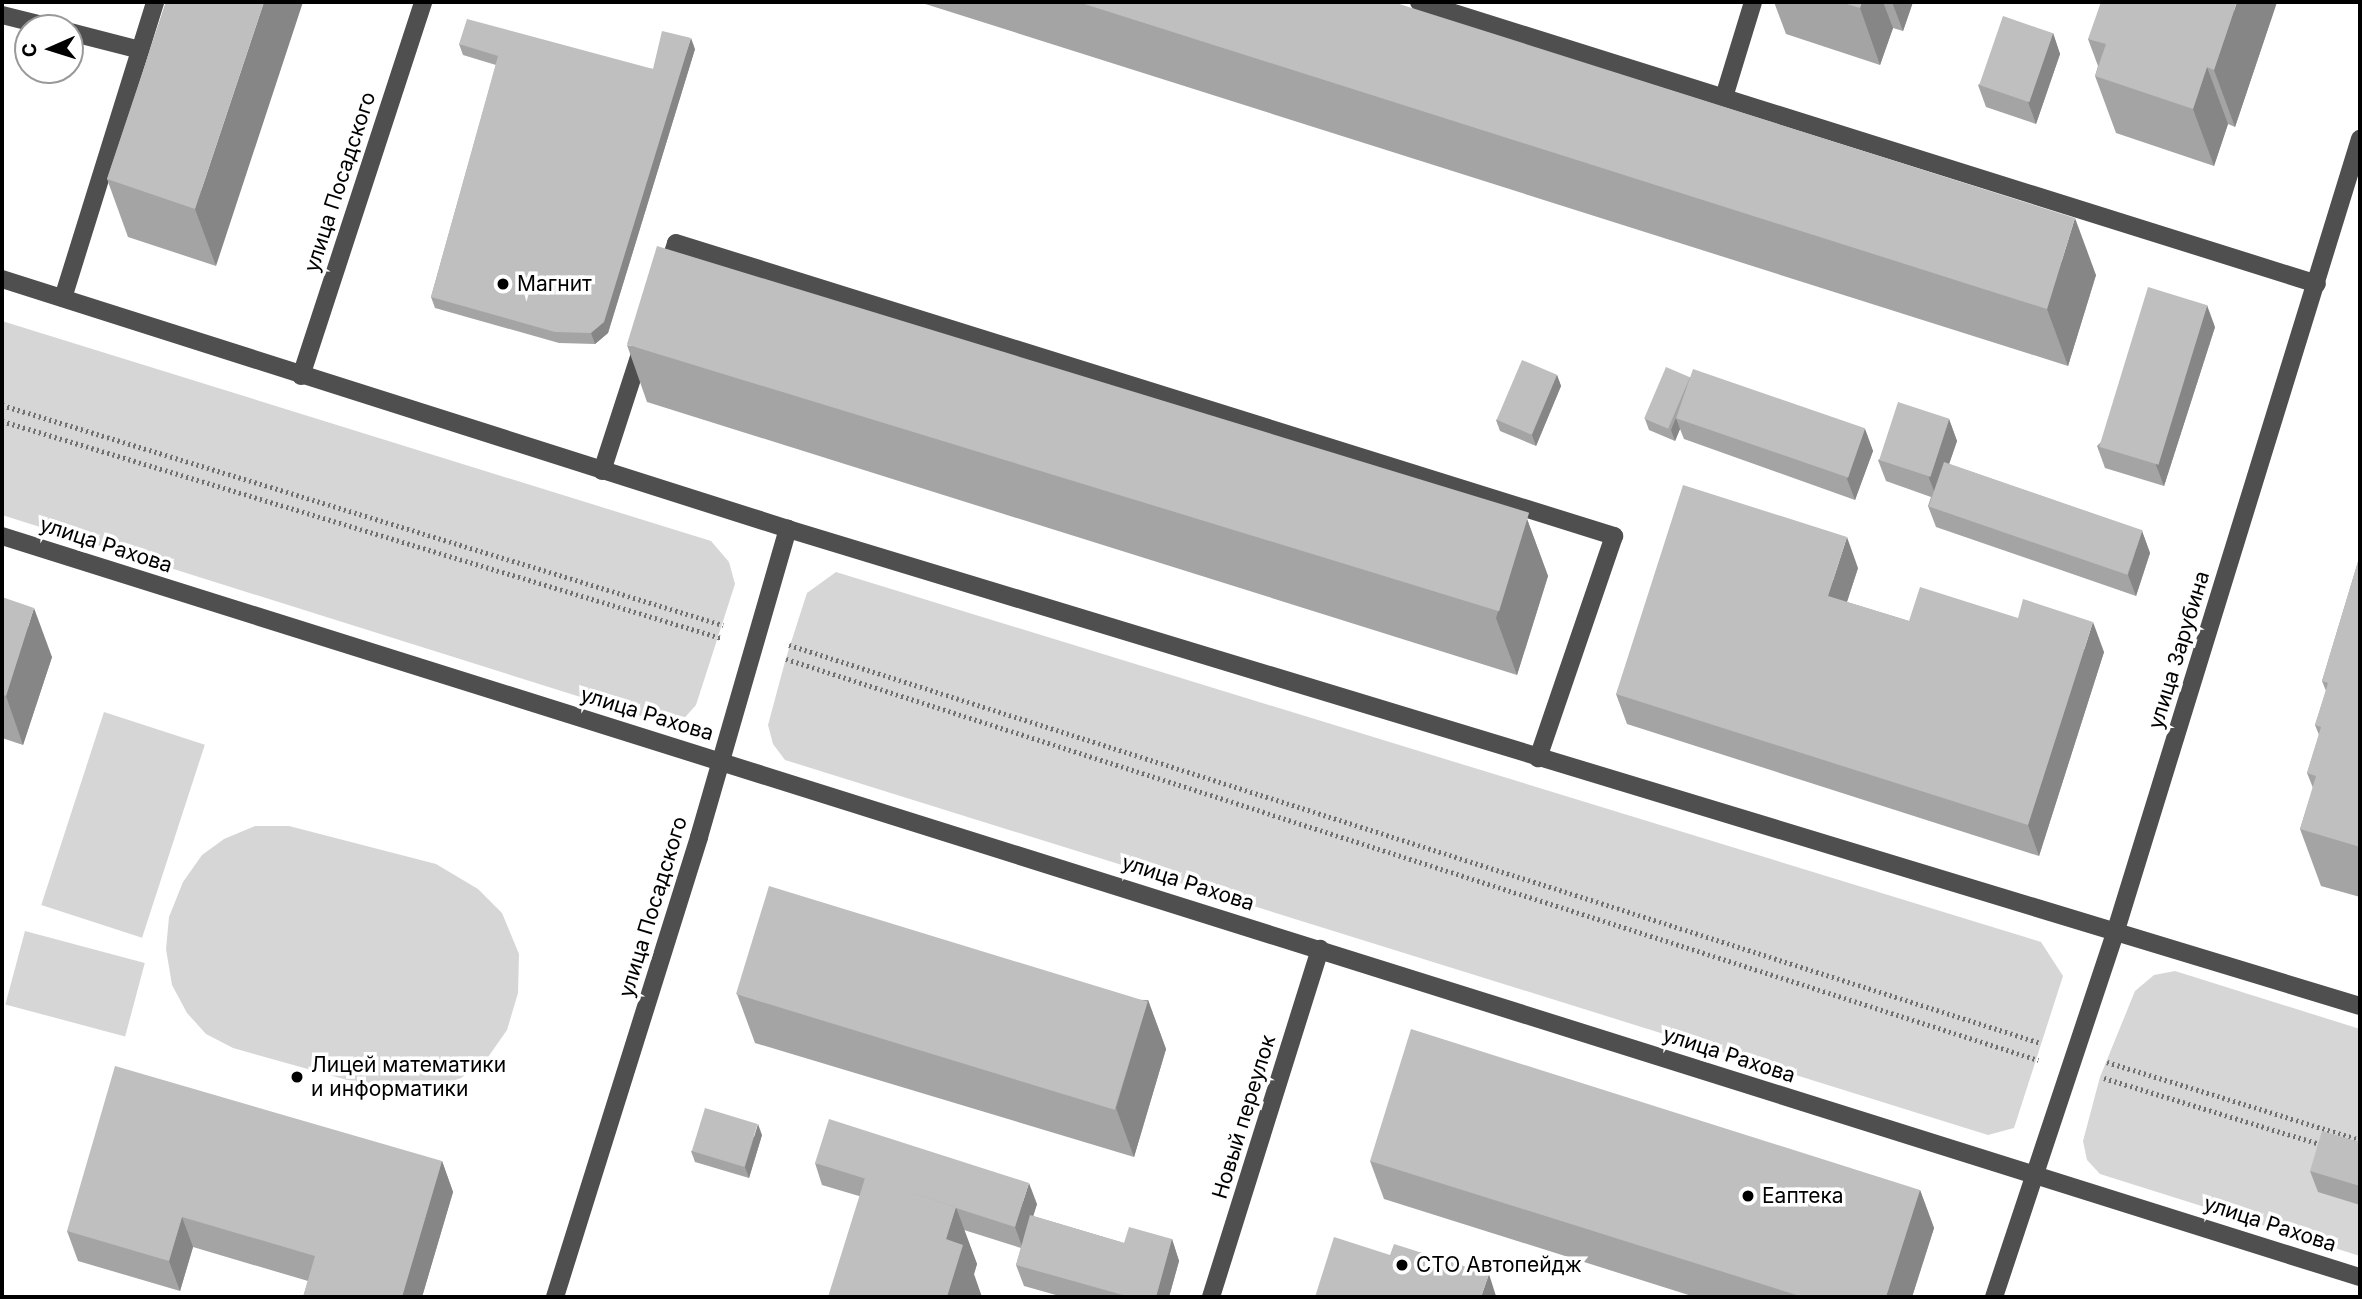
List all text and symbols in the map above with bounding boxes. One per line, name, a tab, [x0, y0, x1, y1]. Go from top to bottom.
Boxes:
north arrow	[14, 14, 84, 84]
text: С	[18, 42, 41, 58]
street label: улица Посадского	[299, 89, 381, 275]
place label: Магнит	[517, 271, 592, 297]
marker: Магнит	[495, 276, 511, 292]
street label: улица Рахова	[36, 512, 176, 578]
street label: улица Зарубина	[2143, 568, 2215, 732]
street label: улица Рахова	[577, 682, 717, 746]
street label: улица Посадского	[613, 813, 693, 1001]
street label: улица Рахова	[1118, 850, 1258, 916]
street label: улица Рахова	[1659, 1022, 1799, 1088]
street label: Новый переулок	[1207, 1032, 1281, 1202]
place label: Лицей математики и информатики	[311, 1052, 506, 1102]
marker: Лицей математики и информатики	[289, 1069, 305, 1085]
place label: Еаптека	[1762, 1183, 1844, 1209]
marker: Еаптека	[1740, 1188, 1756, 1204]
street label: улица Рахова	[2200, 1191, 2340, 1257]
place label: СТО Автопейдж	[1416, 1252, 1582, 1278]
marker: СТО Автопейдж	[1394, 1257, 1410, 1273]

